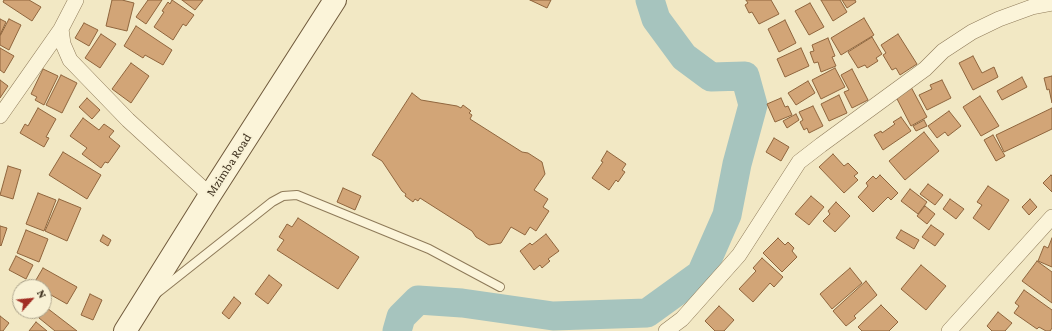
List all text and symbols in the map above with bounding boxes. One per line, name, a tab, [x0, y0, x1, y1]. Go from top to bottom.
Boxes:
street label: Mzimba Road	[203, 131, 255, 199]
north arrow	[12, 279, 52, 319]
text: N	[35, 288, 49, 300]

